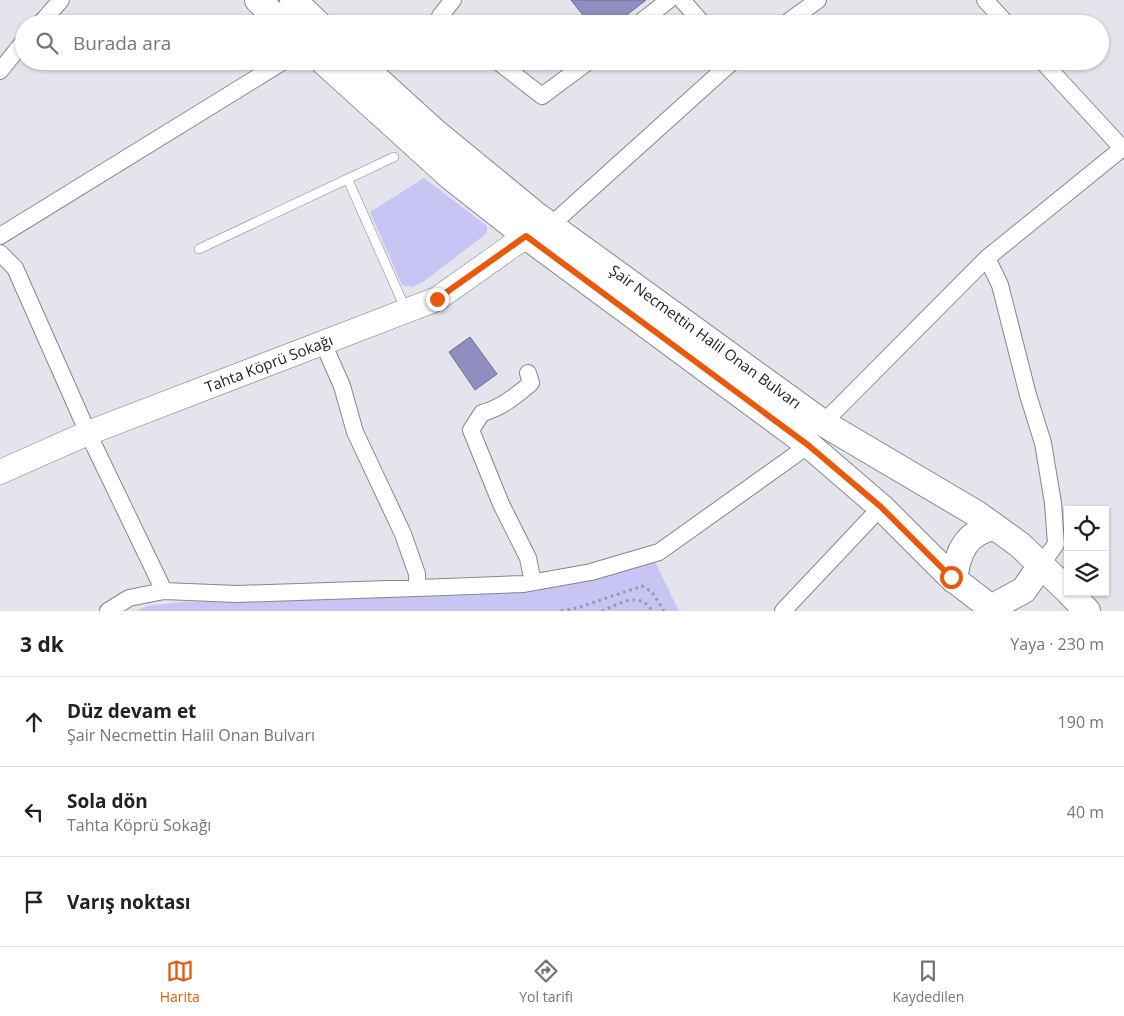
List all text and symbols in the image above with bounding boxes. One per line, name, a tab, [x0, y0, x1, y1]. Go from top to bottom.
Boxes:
search box	[15, 15, 1109, 70]
icon: search	[33, 29, 61, 57]
text: Burada ara	[73, 30, 171, 56]
street label: Şair Necmettin Halil Onan Bulvarı	[606, 260, 806, 413]
route end	[426, 288, 449, 311]
street label: Tahta Köprü Sokağı	[202, 329, 335, 397]
map controls	[1064, 506, 1109, 596]
button: locate	[1064, 506, 1109, 551]
button: layers	[1064, 551, 1109, 596]
route start	[940, 566, 963, 589]
text: 3 dk	[20, 630, 64, 658]
text: Yaya · 230 m	[1010, 633, 1104, 655]
text: Düz devam et	[67, 698, 196, 724]
icon: ahead	[20, 708, 48, 736]
text: 190 m	[1058, 711, 1104, 733]
text: Şair Necmettin Halil Onan Bulvarı	[67, 724, 315, 746]
text: Sola dön	[67, 788, 148, 814]
icon: left	[20, 798, 48, 826]
text: 40 m	[1067, 801, 1104, 823]
text: Tahta Köprü Sokağı	[67, 814, 211, 836]
icon: arrive	[20, 888, 48, 916]
text: Varış noktası	[67, 889, 191, 915]
tab: Harita	[160, 957, 200, 1006]
tab: Yol tarifi	[519, 957, 573, 1006]
tab: Kaydedilen	[892, 957, 964, 1006]

